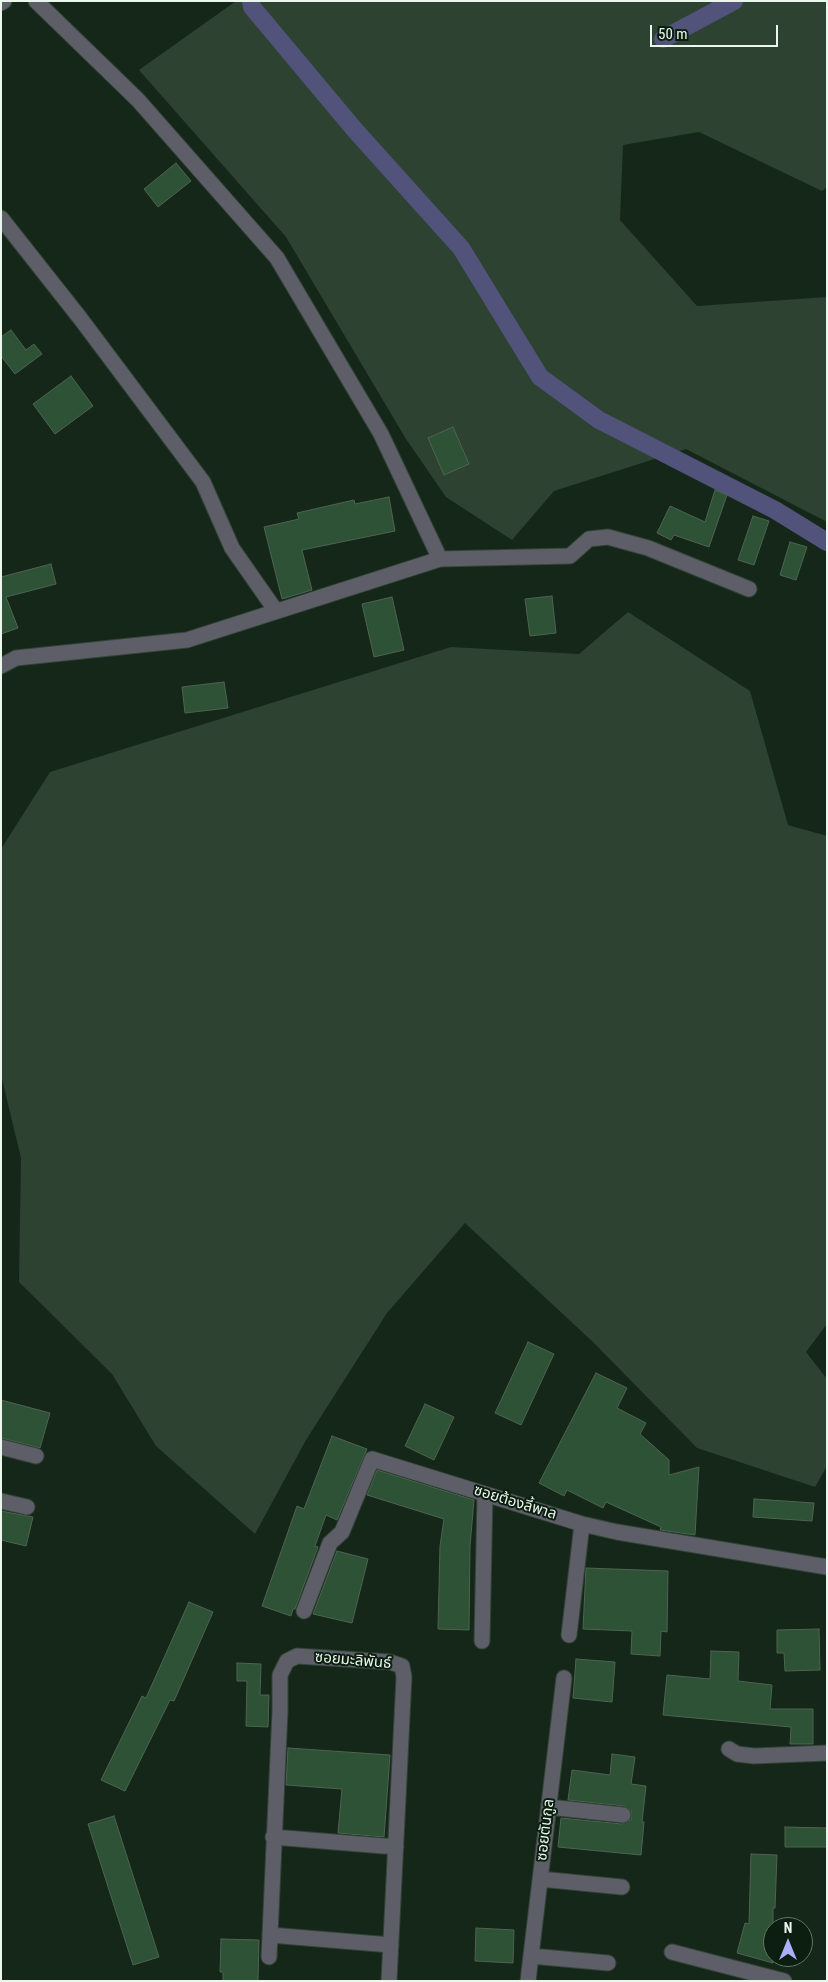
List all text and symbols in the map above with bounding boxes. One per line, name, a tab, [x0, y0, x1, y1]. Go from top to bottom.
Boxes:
scale bar	[653, 15, 780, 47]
text: 50 m	[658, 25, 688, 43]
street label: ซอยต้องลี้พาล	[471, 1482, 559, 1524]
street label: ซอยมะลิพันธ์	[314, 1649, 392, 1673]
street label: ซอยตันกูล	[533, 1798, 559, 1862]
north arrow	[763, 1917, 813, 1967]
text: N	[784, 1920, 792, 1936]

